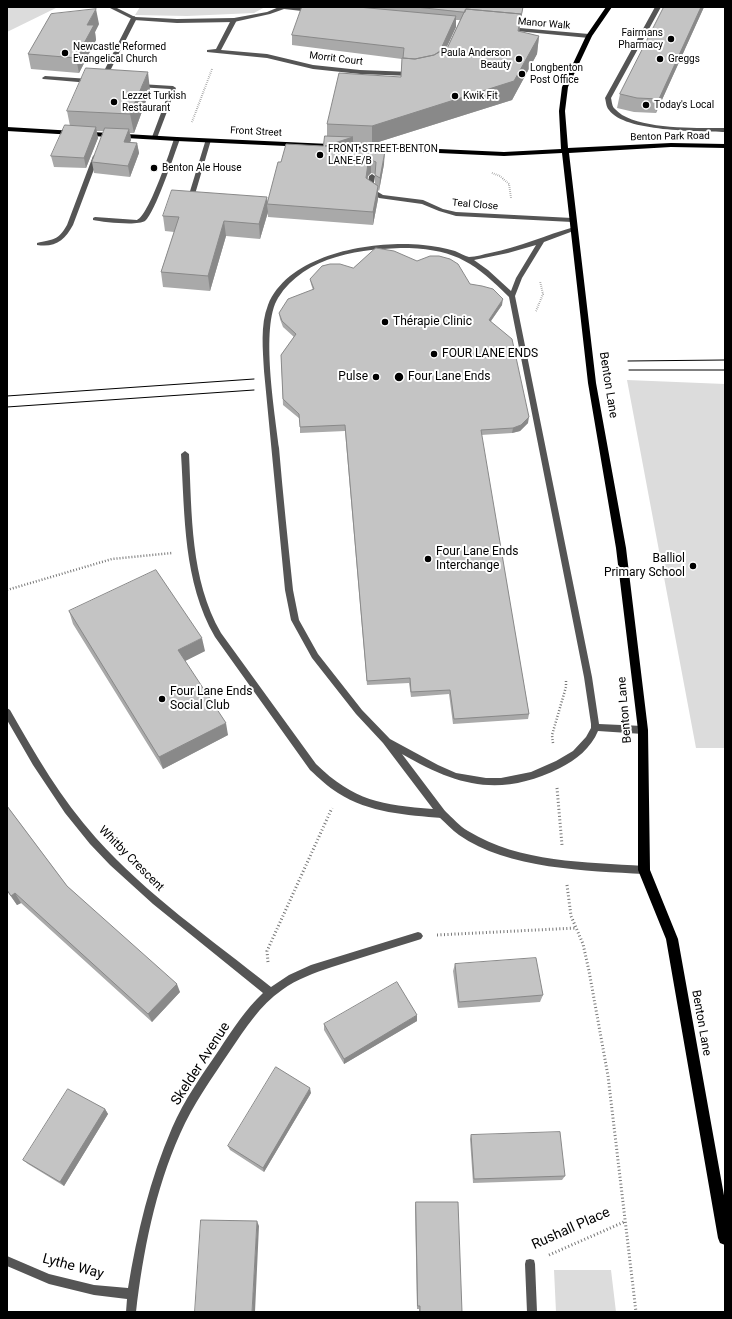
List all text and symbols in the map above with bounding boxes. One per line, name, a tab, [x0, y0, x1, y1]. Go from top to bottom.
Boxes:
street label: Manor Walk	[517, 16, 571, 32]
place label: Fairmans Pharmacy	[618, 27, 663, 50]
marker: Fairmans Pharmacy	[666, 34, 676, 44]
place label: Newcastle Reformed Evangelical Church	[73, 41, 166, 64]
place label: Paula Anderson Beauty	[441, 47, 511, 70]
marker: Newcastle Reformed Evangelical Church	[60, 48, 70, 58]
street label: Morrit Court	[308, 50, 364, 68]
place label: Greggs	[668, 53, 700, 65]
marker: Paula Anderson Beauty	[514, 54, 524, 64]
marker: Greggs	[655, 54, 665, 64]
place label: Longbenton Post Office	[530, 62, 583, 86]
marker: Longbenton Post Office	[517, 69, 527, 79]
place label: Lezzet Turkish Restaurant	[122, 90, 186, 114]
place label: Kwik Fit	[463, 90, 498, 102]
marker: Kwik Fit	[450, 91, 460, 101]
marker: Lezzet Turkish Restaurant	[109, 97, 119, 107]
place label: Today's Local	[654, 99, 714, 111]
marker: Today's Local	[641, 100, 651, 110]
street label: Front Street	[230, 125, 282, 139]
street label: Benton Park Road	[630, 130, 710, 144]
place label: FRONT STREET-BENTON LANE-E/B	[328, 143, 438, 166]
marker: FRONT STREET-BENTON LANE-E/B	[315, 150, 325, 160]
place label: Benton Ale House	[162, 162, 241, 174]
marker: Benton Ale House	[149, 163, 159, 173]
street label: Teal Close	[451, 197, 499, 213]
place label: Thérapie Clinic	[393, 315, 472, 329]
marker: Thérapie Clinic	[380, 317, 390, 327]
place label: FOUR LANE ENDS	[442, 347, 538, 361]
marker: FOUR LANE ENDS	[429, 349, 439, 359]
street label: Benton Lane	[596, 351, 620, 419]
place label: Pulse	[338, 370, 368, 384]
place label: Four Lane Ends	[408, 370, 490, 384]
marker: Four Lane Ends	[393, 371, 405, 383]
marker: Pulse	[371, 372, 381, 382]
place label: Four Lane Ends Interchange	[436, 545, 518, 573]
place label: Balliol Primary School	[604, 552, 685, 580]
marker: Four Lane Ends Interchange	[423, 554, 433, 564]
marker: Balliol Primary School	[688, 561, 698, 571]
street label: Benton Lane	[615, 676, 635, 744]
place label: Four Lane Ends Social Club	[170, 685, 252, 713]
marker: Four Lane Ends Social Club	[157, 694, 167, 704]
street label: Whitby Crescent	[95, 823, 167, 895]
street label: Benton Lane	[688, 989, 714, 1057]
street label: Skelder Avenue	[168, 1019, 234, 1109]
street label: Rushall Place	[529, 1204, 613, 1254]
street label: Lythe Way	[41, 1251, 105, 1283]

